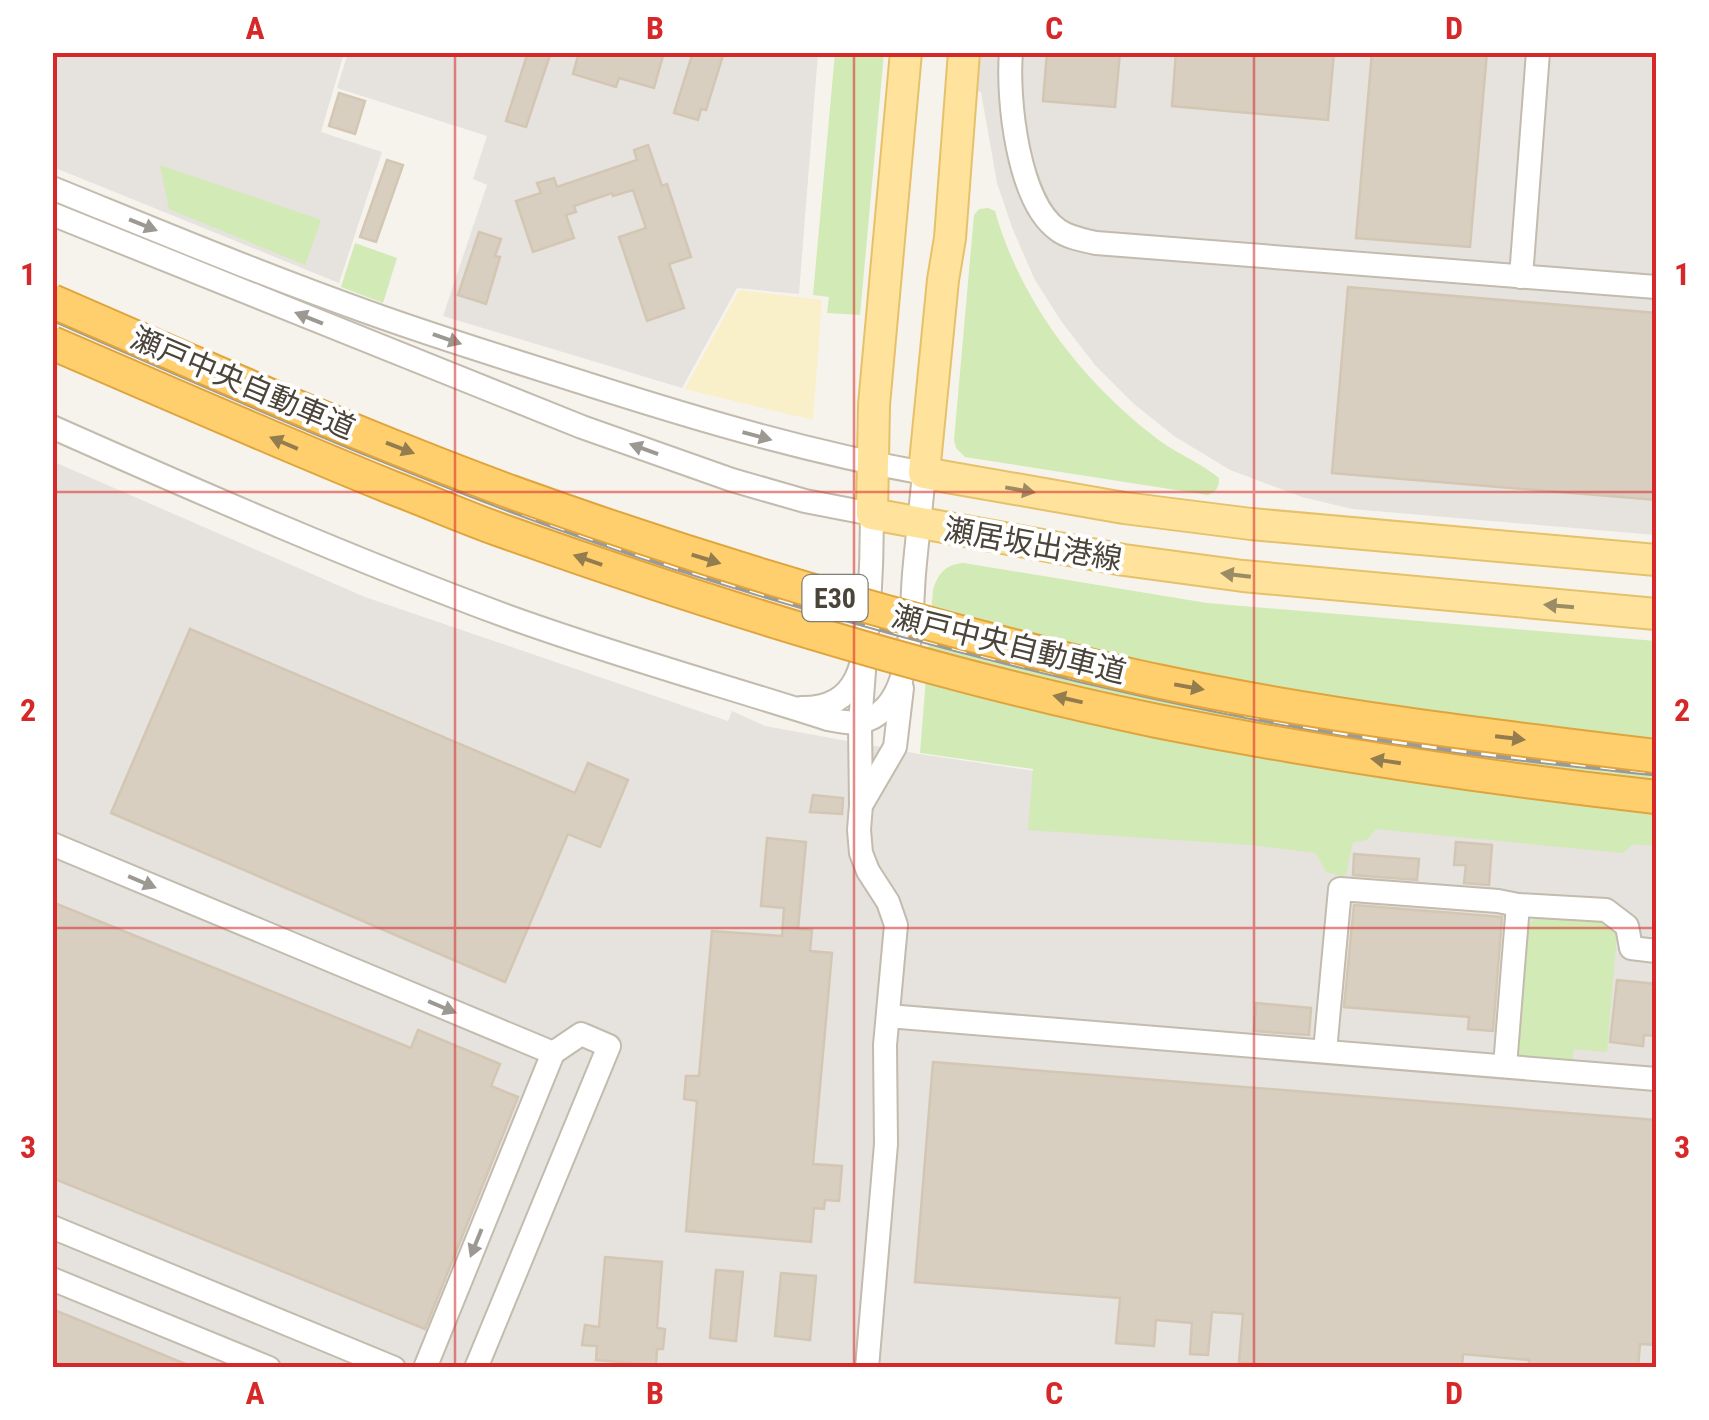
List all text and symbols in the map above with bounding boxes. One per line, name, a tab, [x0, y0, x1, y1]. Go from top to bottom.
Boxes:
text: A	[245, 9, 265, 47]
text: B	[646, 9, 664, 47]
text: C	[1045, 9, 1063, 47]
text: D	[1445, 9, 1463, 47]
one-way arrow	[128, 217, 158, 233]
text: 1	[20, 255, 36, 293]
text: 1	[1674, 255, 1690, 293]
one-way arrow	[293, 309, 323, 325]
street label: 瀬戸中央自動車道	[126, 320, 360, 446]
one-way arrow	[432, 332, 462, 347]
one-way arrow	[742, 429, 773, 445]
one-way arrow	[270, 435, 299, 451]
one-way arrow	[386, 441, 416, 457]
one-way arrow	[628, 441, 658, 456]
one-way arrow	[1005, 483, 1037, 498]
street label: 瀬居坂出港線	[941, 511, 1125, 577]
one-way arrow	[572, 552, 602, 567]
one-way arrow	[691, 552, 721, 567]
one-way arrow	[1219, 567, 1251, 583]
road number: E30	[802, 575, 868, 621]
street label: 瀬戸中央自動車道	[888, 598, 1130, 690]
one-way arrow	[1543, 598, 1575, 614]
one-way arrow	[1174, 680, 1205, 695]
text: 2	[20, 691, 36, 729]
one-way arrow	[1052, 691, 1083, 706]
text: 2	[1674, 691, 1690, 729]
one-way arrow	[1494, 731, 1526, 747]
one-way arrow	[1370, 753, 1402, 769]
one-way arrow	[128, 874, 157, 890]
one-way arrow	[428, 999, 457, 1015]
text: 3	[20, 1128, 36, 1166]
text: 3	[1674, 1128, 1690, 1166]
one-way arrow	[467, 1228, 483, 1258]
text: A	[245, 1374, 265, 1412]
text: B	[646, 1374, 664, 1412]
text: C	[1045, 1374, 1063, 1412]
text: D	[1445, 1374, 1463, 1412]

